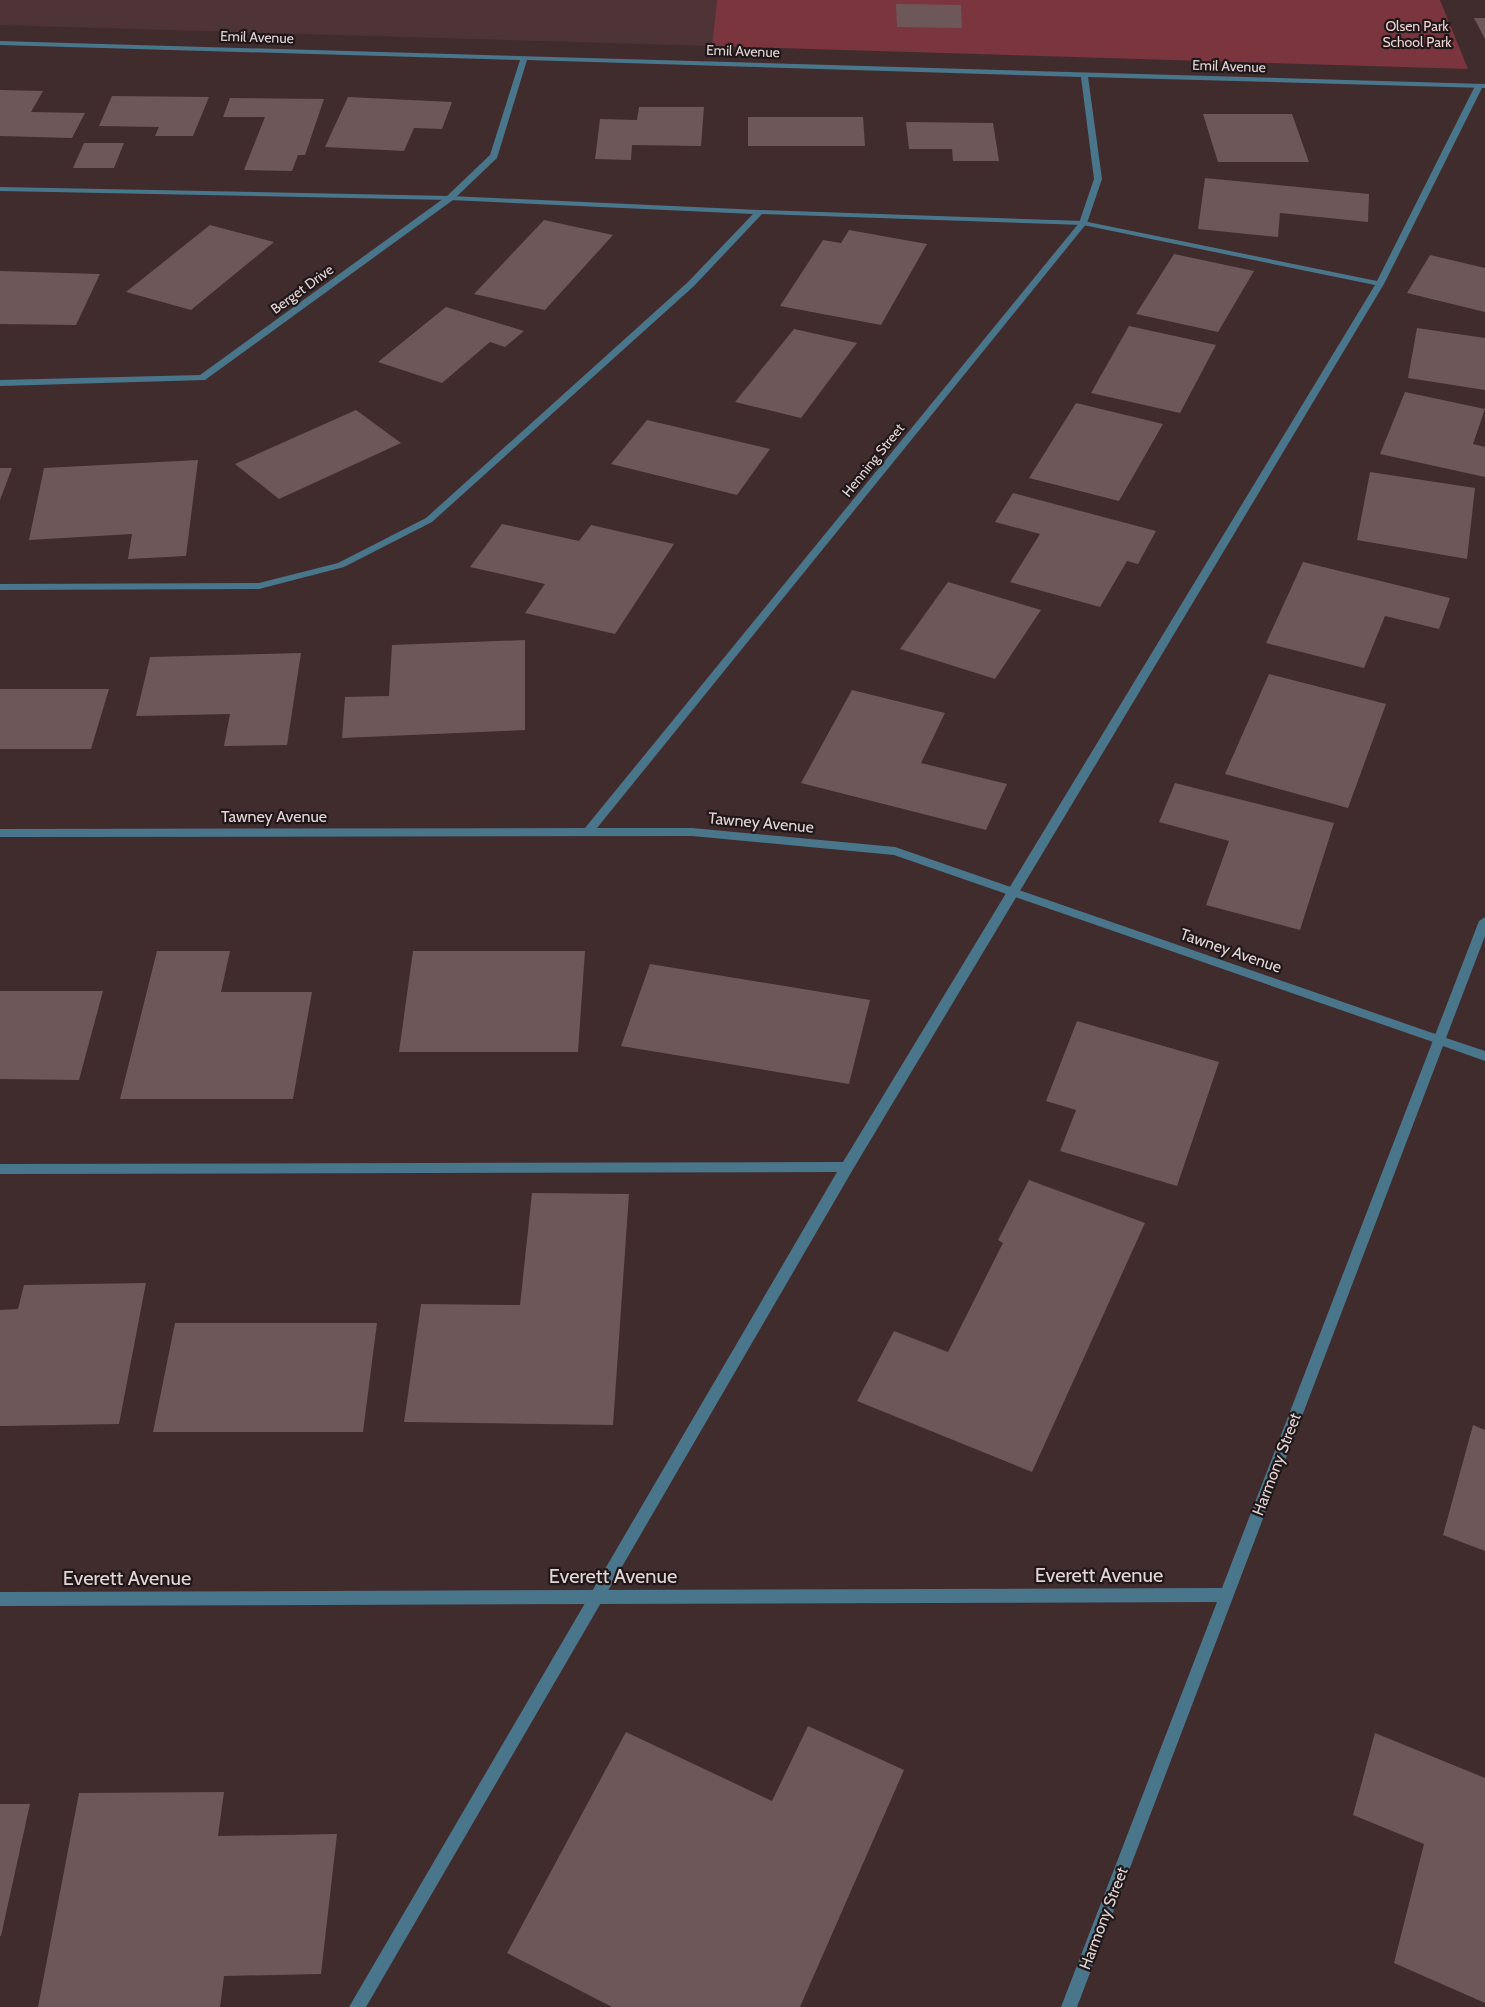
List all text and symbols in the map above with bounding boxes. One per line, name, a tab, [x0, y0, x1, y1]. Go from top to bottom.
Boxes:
park label: Olsen Park School Park	[1382, 17, 1452, 51]
street label: Emil Avenue	[220, 27, 294, 47]
street label: Emil Avenue	[706, 41, 780, 61]
street label: Emil Avenue	[1192, 56, 1266, 76]
street label: Berget Drive	[267, 260, 337, 318]
street label: Henning Street	[838, 419, 908, 500]
street label: Tawney Avenue	[221, 807, 327, 826]
street label: Tawney Avenue	[707, 808, 815, 837]
street label: Tawney Avenue	[1178, 924, 1284, 977]
street label: Harmony Street	[1248, 1410, 1305, 1518]
street label: Everett Avenue	[1035, 1563, 1163, 1587]
street label: Everett Avenue	[549, 1564, 677, 1588]
street label: Everett Avenue	[63, 1566, 191, 1590]
street label: Harmony Street	[1075, 1864, 1132, 1972]

